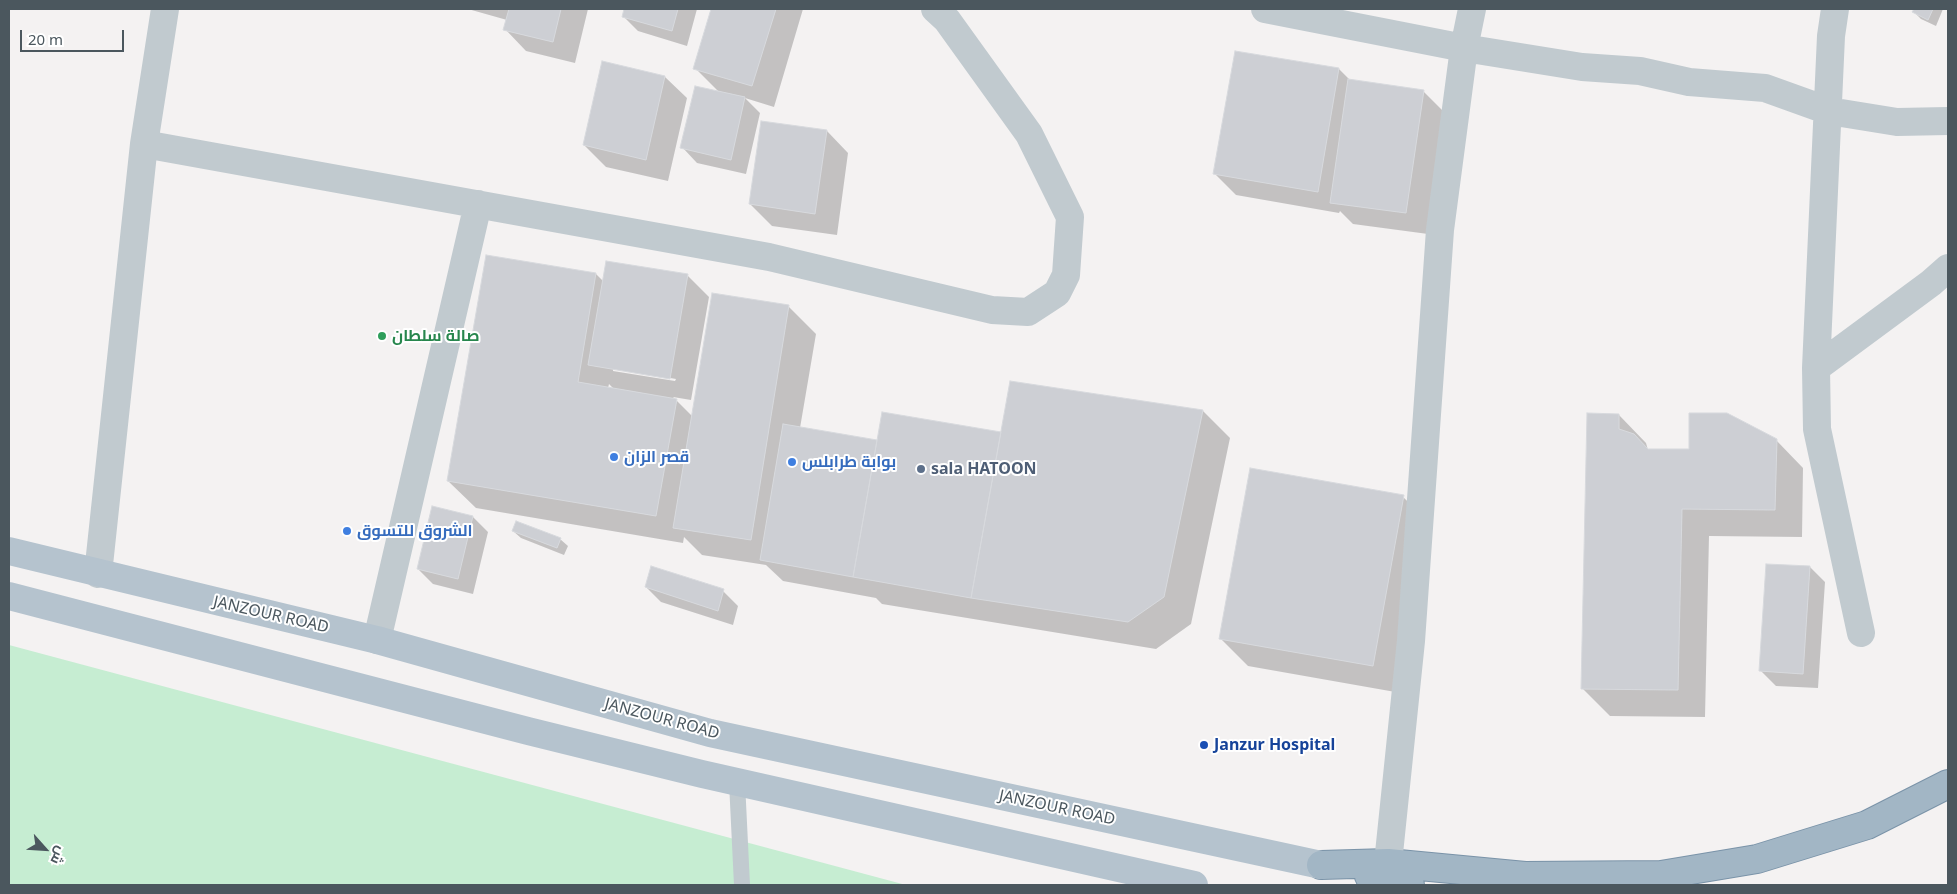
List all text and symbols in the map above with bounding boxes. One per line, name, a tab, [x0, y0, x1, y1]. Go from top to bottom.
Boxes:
scale bar	[22, 20, 126, 52]
text: 20 m	[28, 29, 63, 49]
place label: صالة سلطان	[392, 326, 480, 346]
marker: صالة سلطان	[376, 330, 388, 342]
place label: قصر الزان	[624, 447, 689, 467]
marker: قصر الزان	[608, 451, 620, 463]
place label: بوابة طرابلس	[802, 452, 896, 472]
marker: بوابة طرابلس	[786, 456, 798, 468]
place label: sala HATOON	[931, 459, 1037, 479]
marker: sala HATOON	[915, 463, 927, 475]
place label: الشروق للتسوق	[357, 521, 472, 541]
marker: الشروق للتسوق	[341, 525, 353, 537]
street label: JANZOUR ROAD	[211, 592, 331, 638]
street label: JANZOUR ROAD	[602, 694, 722, 744]
place label: Janzur Hospital	[1214, 735, 1335, 755]
marker: Janzur Hospital	[1198, 739, 1210, 751]
street label: JANZOUR ROAD	[997, 786, 1117, 830]
north arrow	[20, 824, 70, 874]
text: ش	[46, 844, 71, 868]

